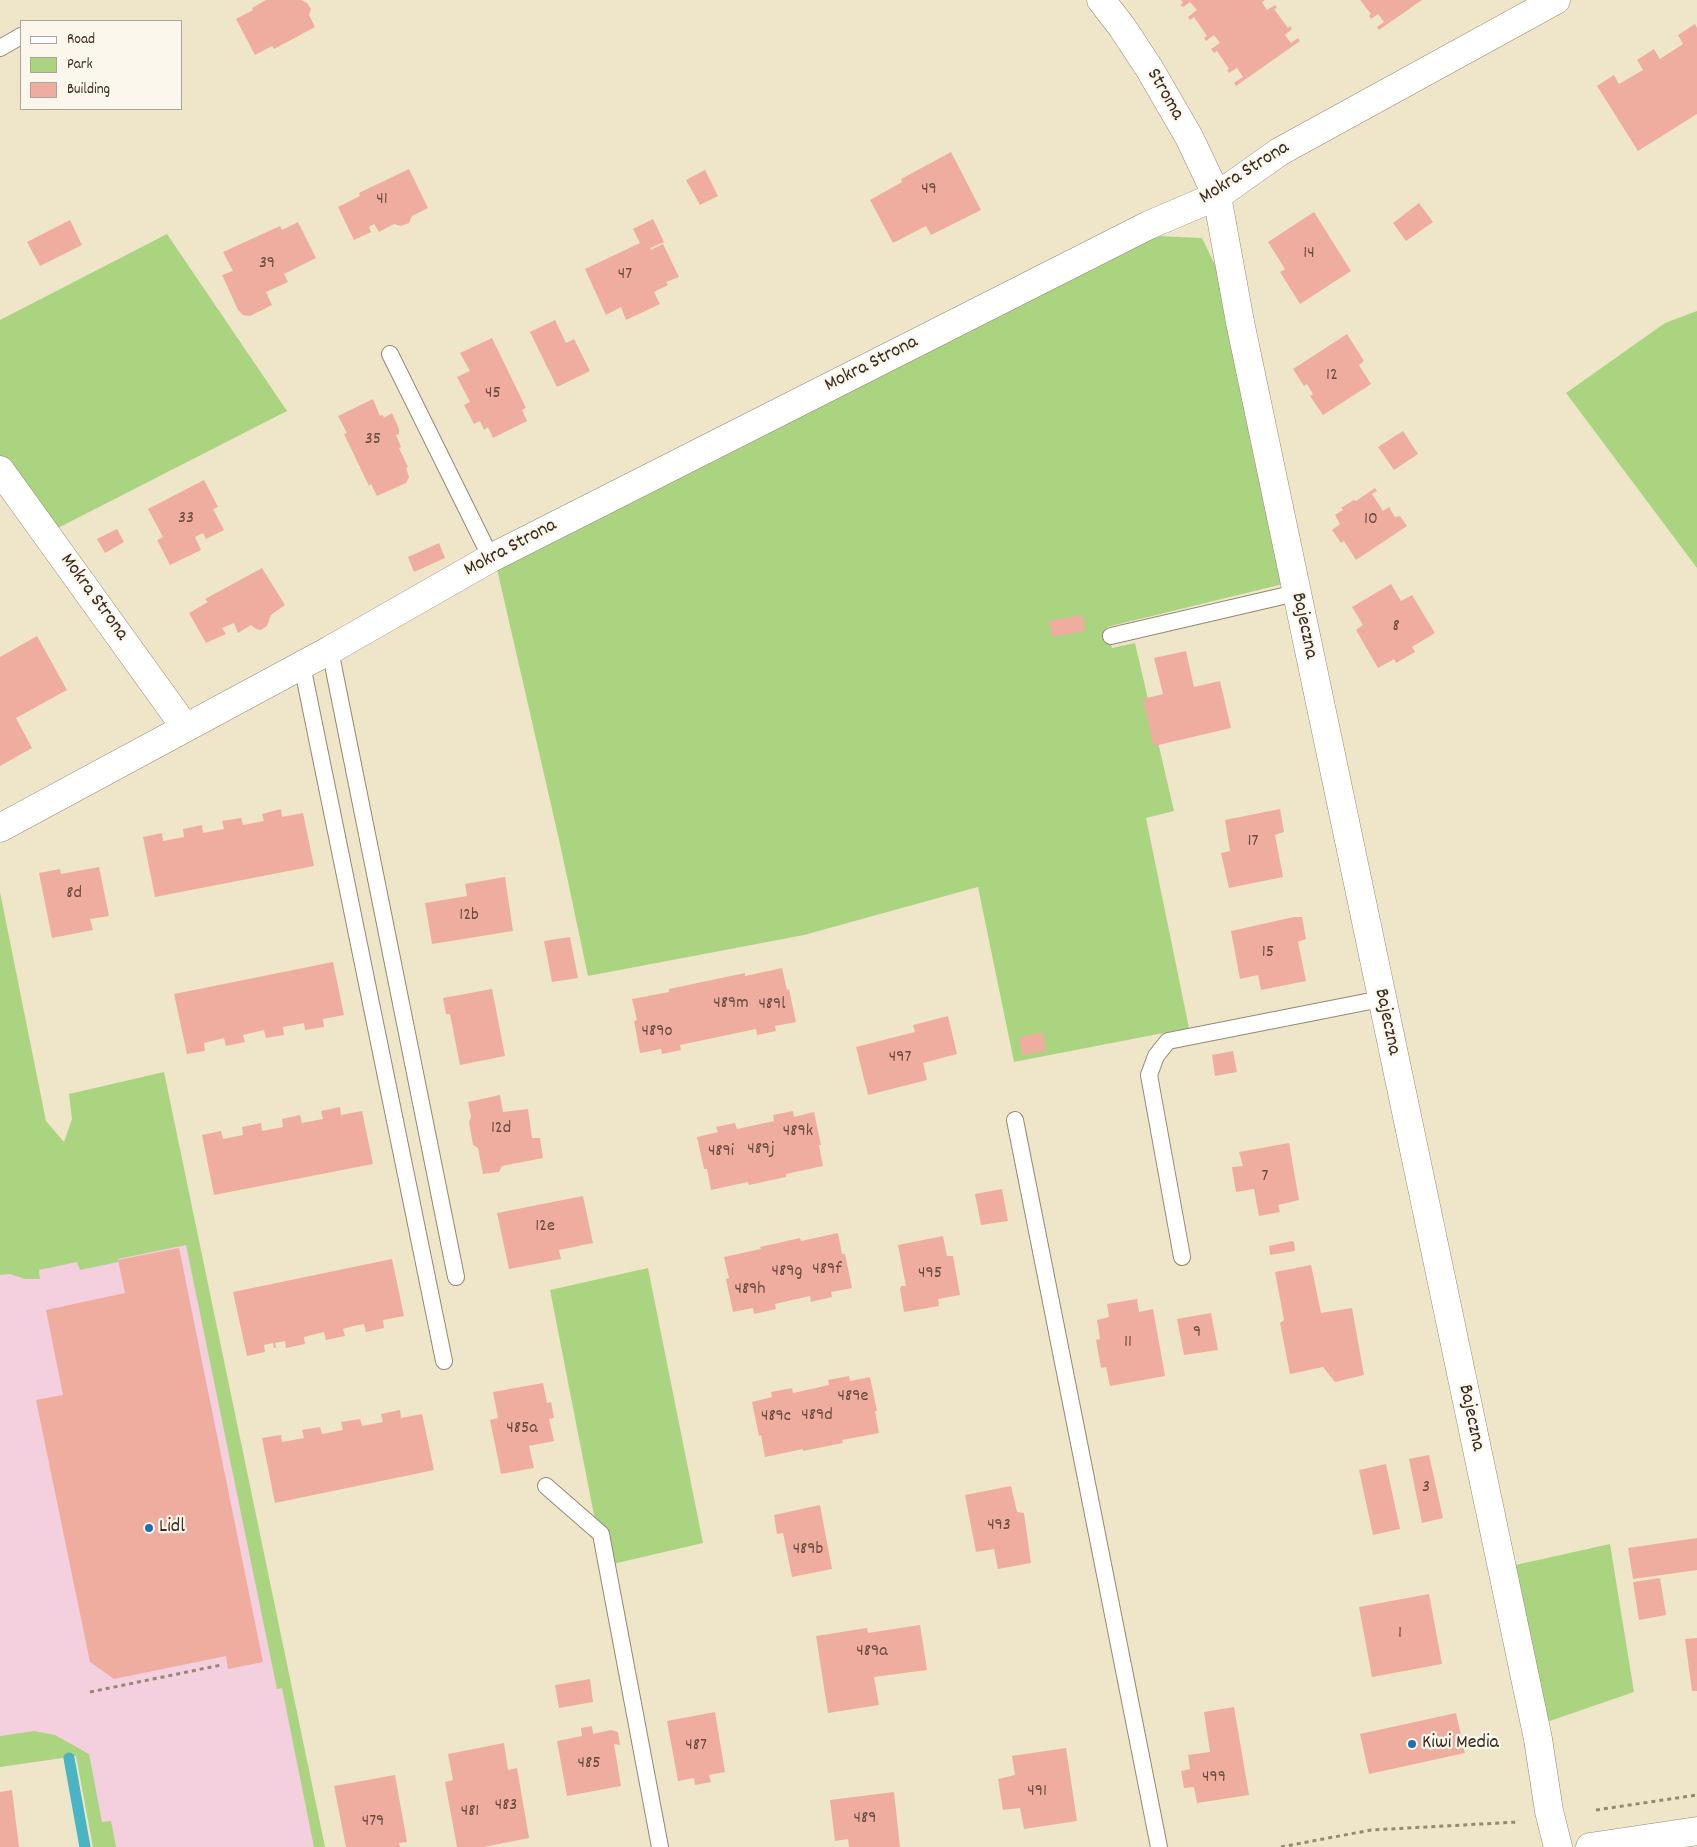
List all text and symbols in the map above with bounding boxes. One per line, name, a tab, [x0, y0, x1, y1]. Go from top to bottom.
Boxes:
legend	[20, 20, 182, 110]
text: Road	[67, 29, 95, 51]
text: Park	[67, 54, 93, 76]
street label: Stroma	[1140, 65, 1188, 125]
text: Building	[67, 79, 110, 101]
street label: Mokra Strona	[1196, 137, 1294, 211]
house number: 49	[921, 180, 937, 202]
house number: 41	[376, 190, 388, 212]
house number: 14	[1303, 244, 1315, 266]
house number: 39	[259, 254, 275, 276]
house number: 47	[618, 265, 632, 287]
street label: Mokra Strona	[821, 331, 923, 399]
house number: 12	[1326, 366, 1338, 388]
house number: 45	[485, 384, 501, 406]
house number: 35	[365, 430, 381, 452]
house number: 33	[178, 509, 194, 531]
house number: 10	[1364, 510, 1378, 532]
street label: Mokra Strona	[461, 515, 561, 583]
street label: Mokra Strona	[54, 550, 132, 646]
street label: Bajeczna	[1284, 591, 1322, 661]
house number: 8	[1392, 617, 1400, 639]
house number: 17	[1248, 832, 1258, 854]
house number: 8d	[66, 884, 82, 906]
house number: 12b	[459, 906, 479, 928]
house number: 15	[1262, 943, 1274, 965]
street label: Bajeczna	[1367, 987, 1405, 1057]
house number: 489m	[713, 994, 749, 1016]
house number: 489l	[758, 995, 786, 1017]
house number: 489o	[642, 1022, 672, 1044]
house number: 497	[889, 1048, 911, 1070]
house number: 12d	[491, 1119, 511, 1141]
house number: 489k	[783, 1122, 813, 1144]
house number: 489j	[747, 1140, 775, 1162]
house number: 489i	[708, 1142, 734, 1164]
house number: 7	[1262, 1167, 1268, 1189]
house number: 12e	[535, 1217, 555, 1239]
house number: 489f	[812, 1260, 842, 1282]
house number: 489g	[772, 1262, 802, 1284]
house number: 495	[918, 1264, 942, 1286]
house number: 489h	[734, 1280, 766, 1302]
house number: 9	[1193, 1323, 1201, 1345]
house number: 11	[1124, 1333, 1132, 1355]
street label: Bajeczna	[1451, 1383, 1489, 1453]
house number: 489e	[838, 1387, 868, 1409]
house number: 489d	[801, 1406, 833, 1428]
house number: 489c	[761, 1407, 791, 1429]
house number: 485a	[506, 1419, 538, 1441]
house number: 3	[1422, 1478, 1430, 1500]
place label: Lidl	[159, 1516, 185, 1540]
house number: 493	[987, 1516, 1011, 1538]
marker: Lidl	[143, 1522, 155, 1534]
house number: 489b	[793, 1540, 823, 1562]
house number: 1	[1398, 1624, 1402, 1646]
house number: 489a	[856, 1642, 888, 1664]
place label: Kiwi Media	[1422, 1732, 1499, 1756]
house number: 487	[685, 1736, 707, 1758]
marker: Kiwi Media	[1406, 1738, 1418, 1750]
house number: 485	[577, 1754, 601, 1776]
house number: 499	[1202, 1768, 1226, 1790]
house number: 491	[1027, 1782, 1047, 1804]
house number: 483	[495, 1796, 517, 1818]
house number: 481	[461, 1802, 479, 1824]
house number: 489	[854, 1809, 876, 1831]
house number: 479	[362, 1812, 384, 1834]

